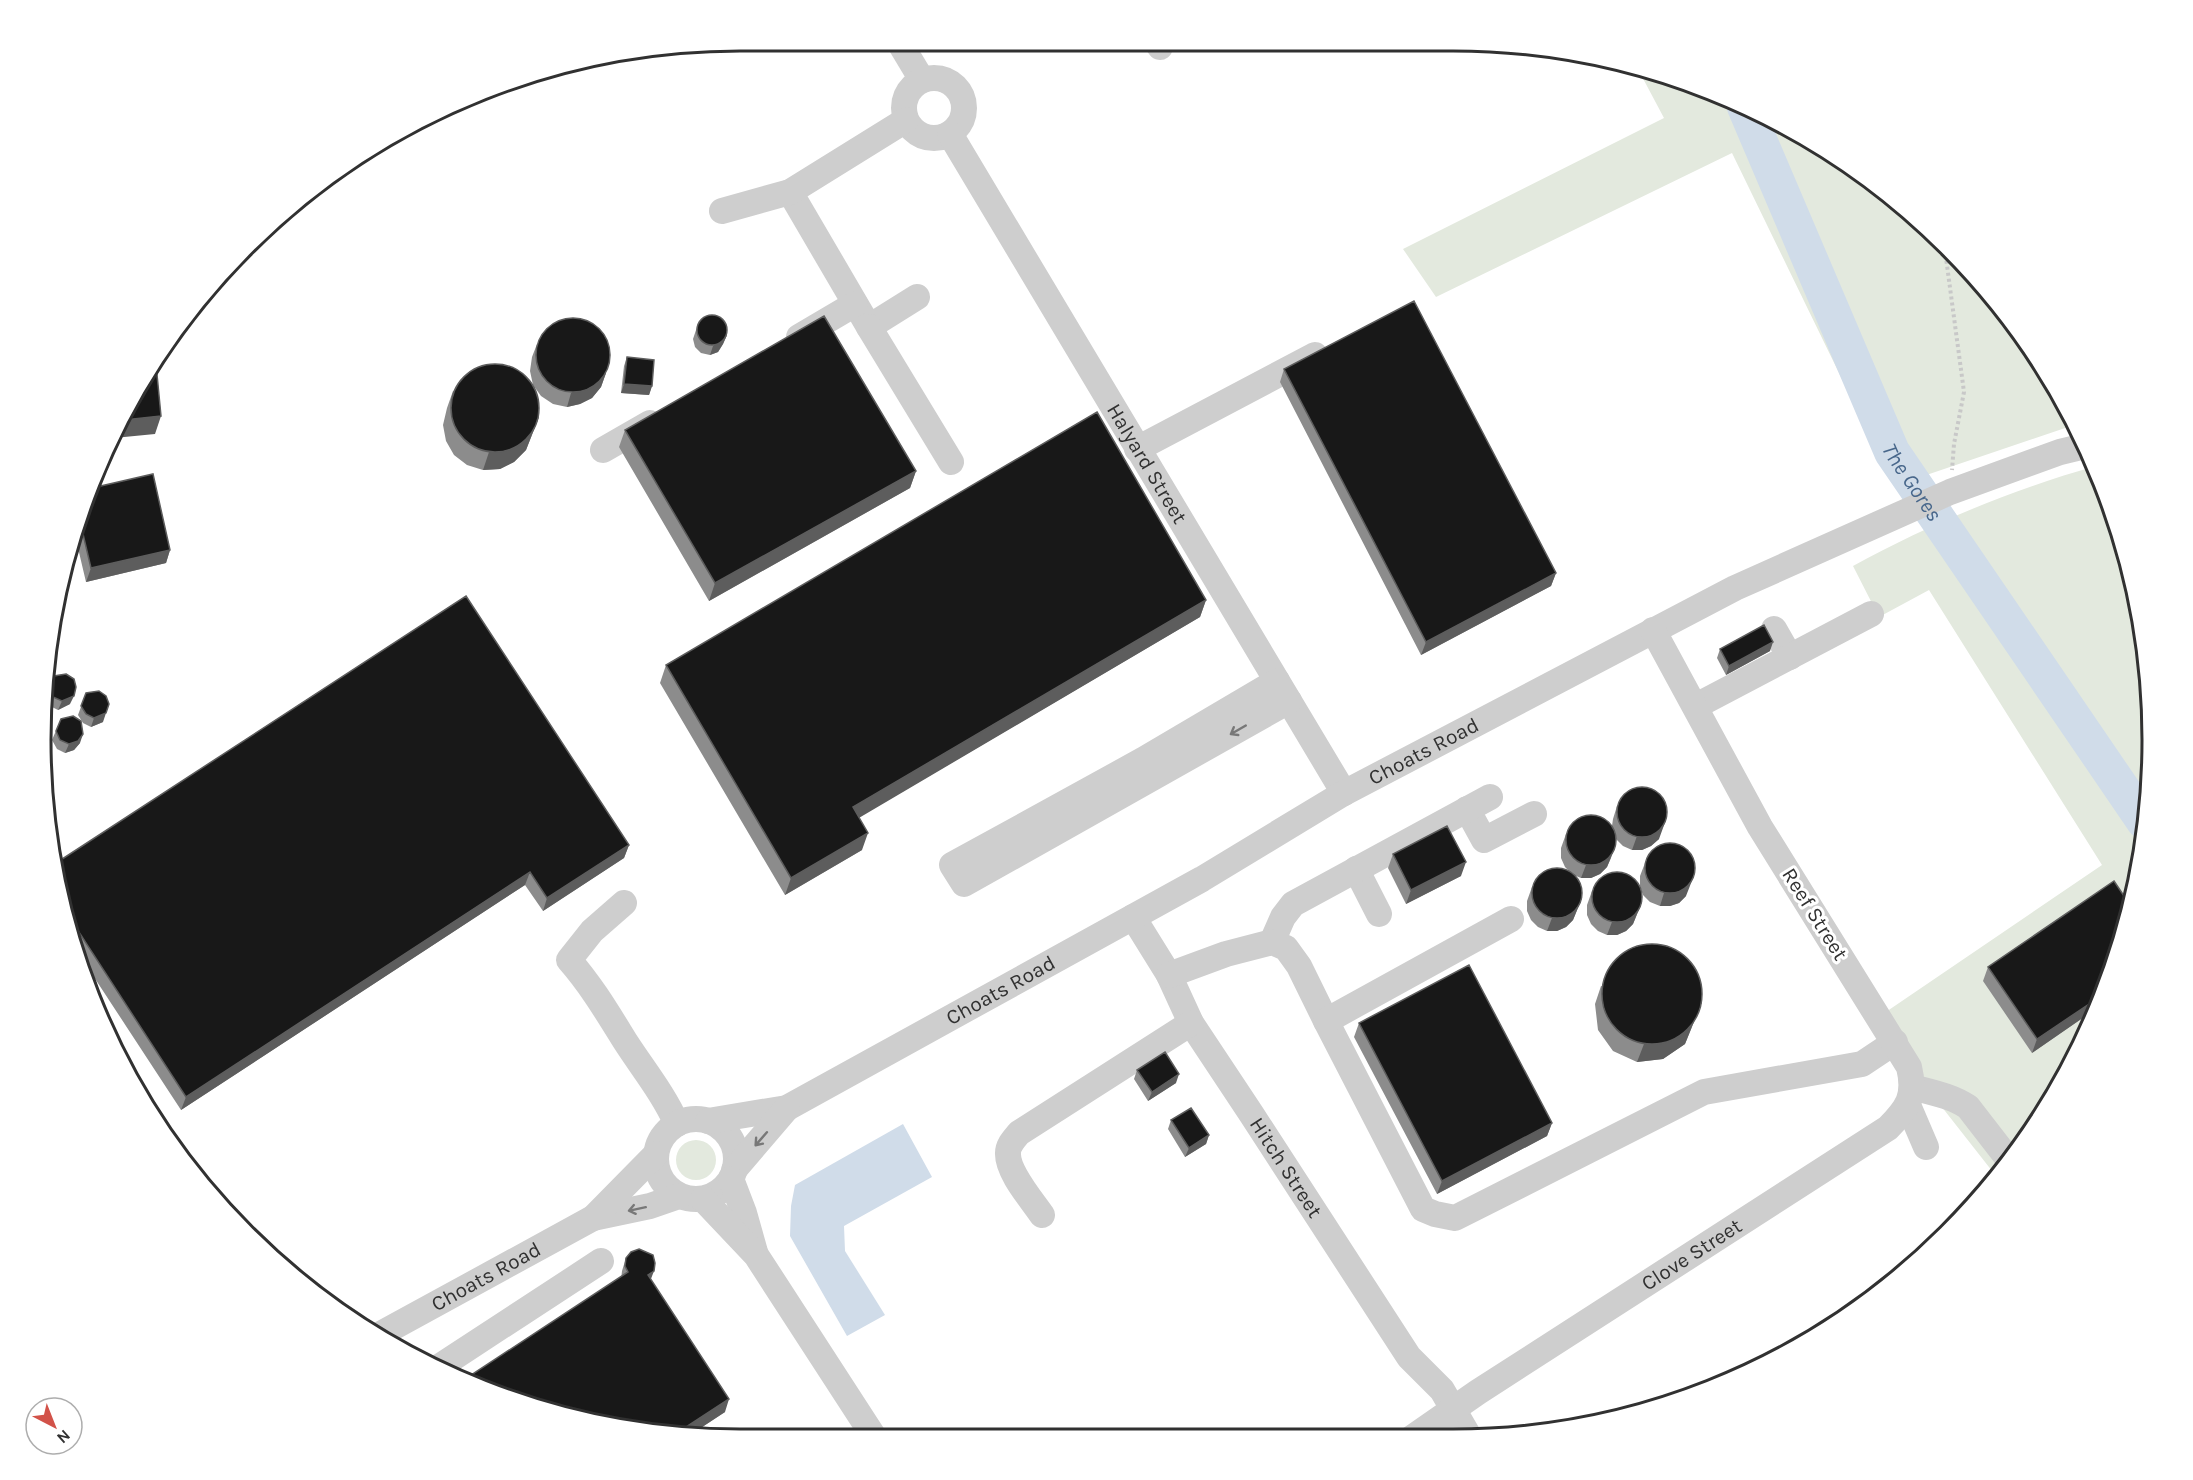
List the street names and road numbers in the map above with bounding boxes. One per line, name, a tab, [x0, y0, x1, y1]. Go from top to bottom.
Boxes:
street label: Halyard Street	[1102, 399, 1192, 528]
street label: Choats Road	[1365, 713, 1483, 790]
street label: Reef Street	[1777, 863, 1853, 965]
street label: Choats Road	[942, 950, 1059, 1030]
street label: Hitch Street	[1245, 1113, 1327, 1222]
street label: Clove Street	[1637, 1213, 1746, 1296]
street label: Choats Road	[427, 1237, 545, 1316]

